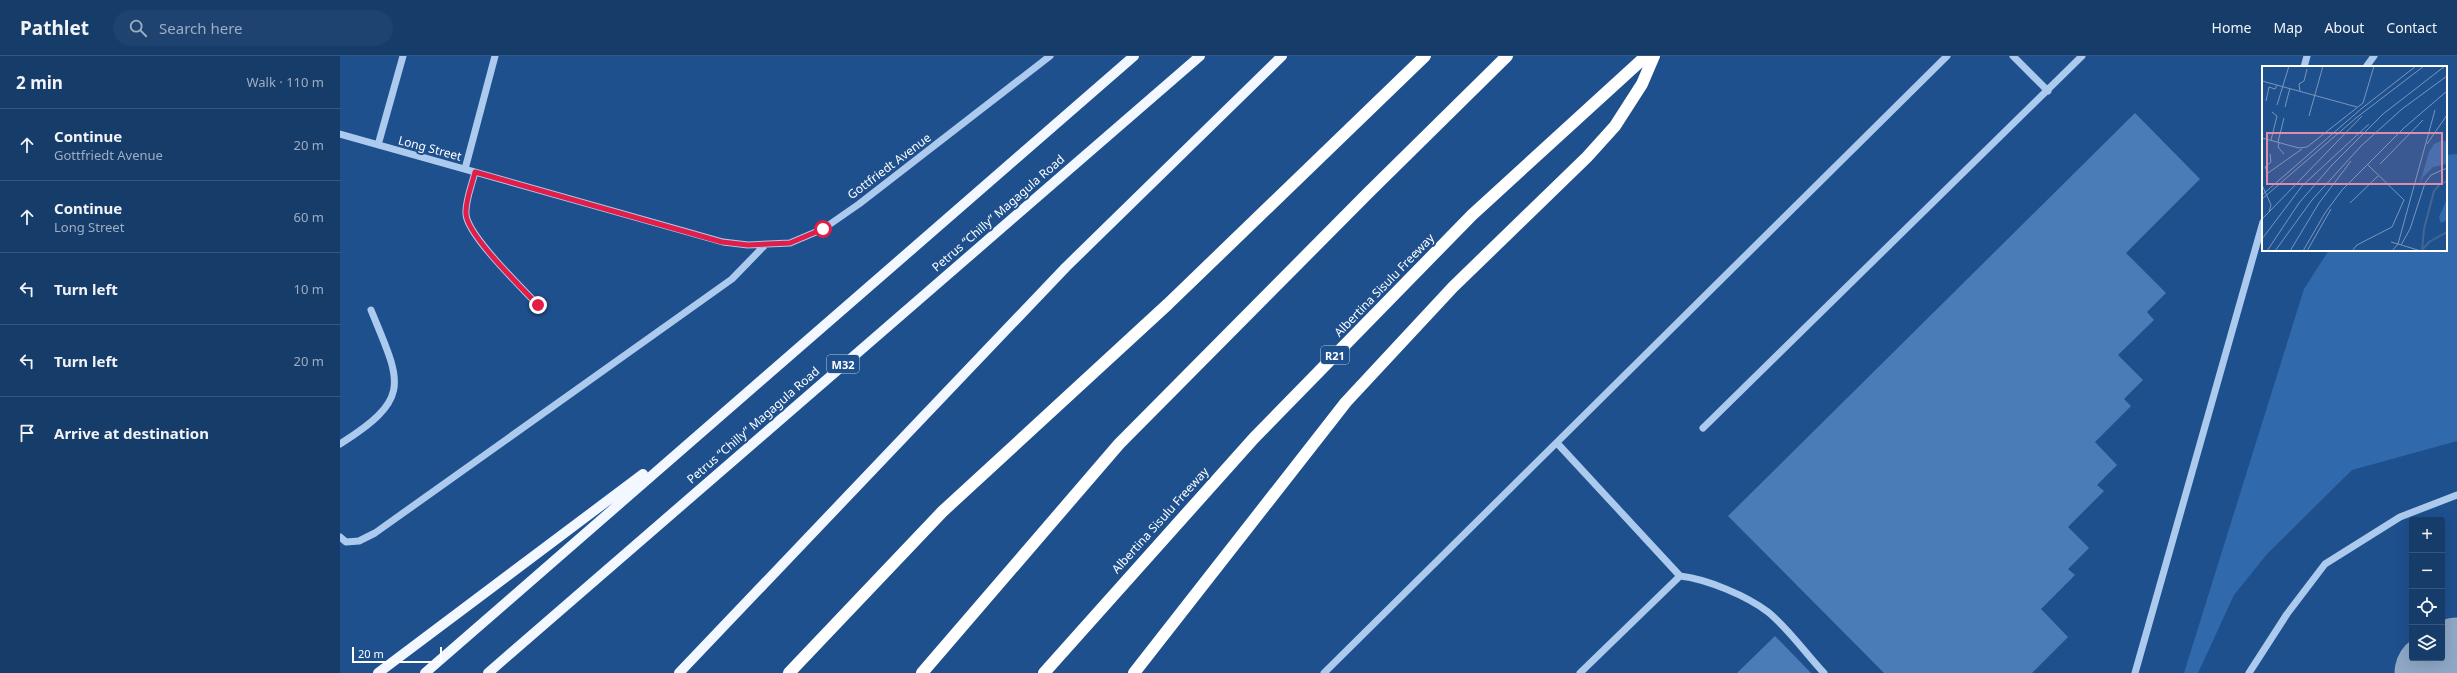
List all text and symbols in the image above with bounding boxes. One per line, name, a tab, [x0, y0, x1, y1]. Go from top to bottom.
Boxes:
search box	[113, 10, 393, 46]
text: Pathlet	[20, 15, 89, 41]
icon: search	[127, 17, 149, 39]
text: Search here	[159, 18, 243, 38]
text: Home	[2212, 18, 2251, 37]
text: Map	[2273, 18, 2303, 37]
text: About	[2325, 18, 2364, 37]
text: Contact	[2386, 18, 2437, 37]
inset map	[2262, 66, 2447, 251]
text: 2 min	[16, 71, 63, 94]
text: Walk · 110 m	[246, 73, 324, 91]
text: Continue	[54, 126, 122, 146]
street label: Gottfriedt Avenue	[844, 129, 934, 203]
street label: Long Street	[396, 131, 464, 165]
icon: ahead	[16, 134, 38, 156]
text: 20 m	[294, 136, 324, 154]
text: Gottfriedt Avenue	[54, 146, 163, 164]
street label: Petrus “Chilly” Magagula Road	[928, 151, 1068, 275]
text: Continue	[54, 198, 122, 218]
icon: ahead	[16, 206, 38, 228]
text: 60 m	[294, 208, 324, 226]
text: Long Street	[54, 218, 124, 236]
route start	[814, 220, 832, 238]
street label: Albertina Sisulu Freeway	[1330, 229, 1439, 340]
icon: left	[16, 278, 38, 300]
text: Turn left	[54, 279, 118, 299]
text: 10 m	[294, 280, 324, 298]
route end	[529, 296, 547, 314]
road number: R21	[1321, 346, 1349, 364]
icon: left	[16, 350, 38, 372]
text: Turn left	[54, 351, 118, 371]
text: 20 m	[294, 352, 324, 370]
road number: M32	[827, 355, 859, 373]
street label: Petrus “Chilly” Magagula Road	[683, 363, 823, 487]
icon: arrive	[16, 422, 38, 444]
text: Arrive at destination	[54, 423, 209, 443]
street label: Albertina Sisulu Freeway	[1108, 463, 1213, 577]
map controls	[2409, 517, 2445, 661]
button: +	[2409, 517, 2445, 553]
button: −	[2409, 553, 2445, 589]
button: locate	[2409, 589, 2445, 625]
button: layers	[2409, 625, 2445, 661]
scale bar	[352, 645, 442, 664]
text: 20 m	[358, 646, 384, 661]

